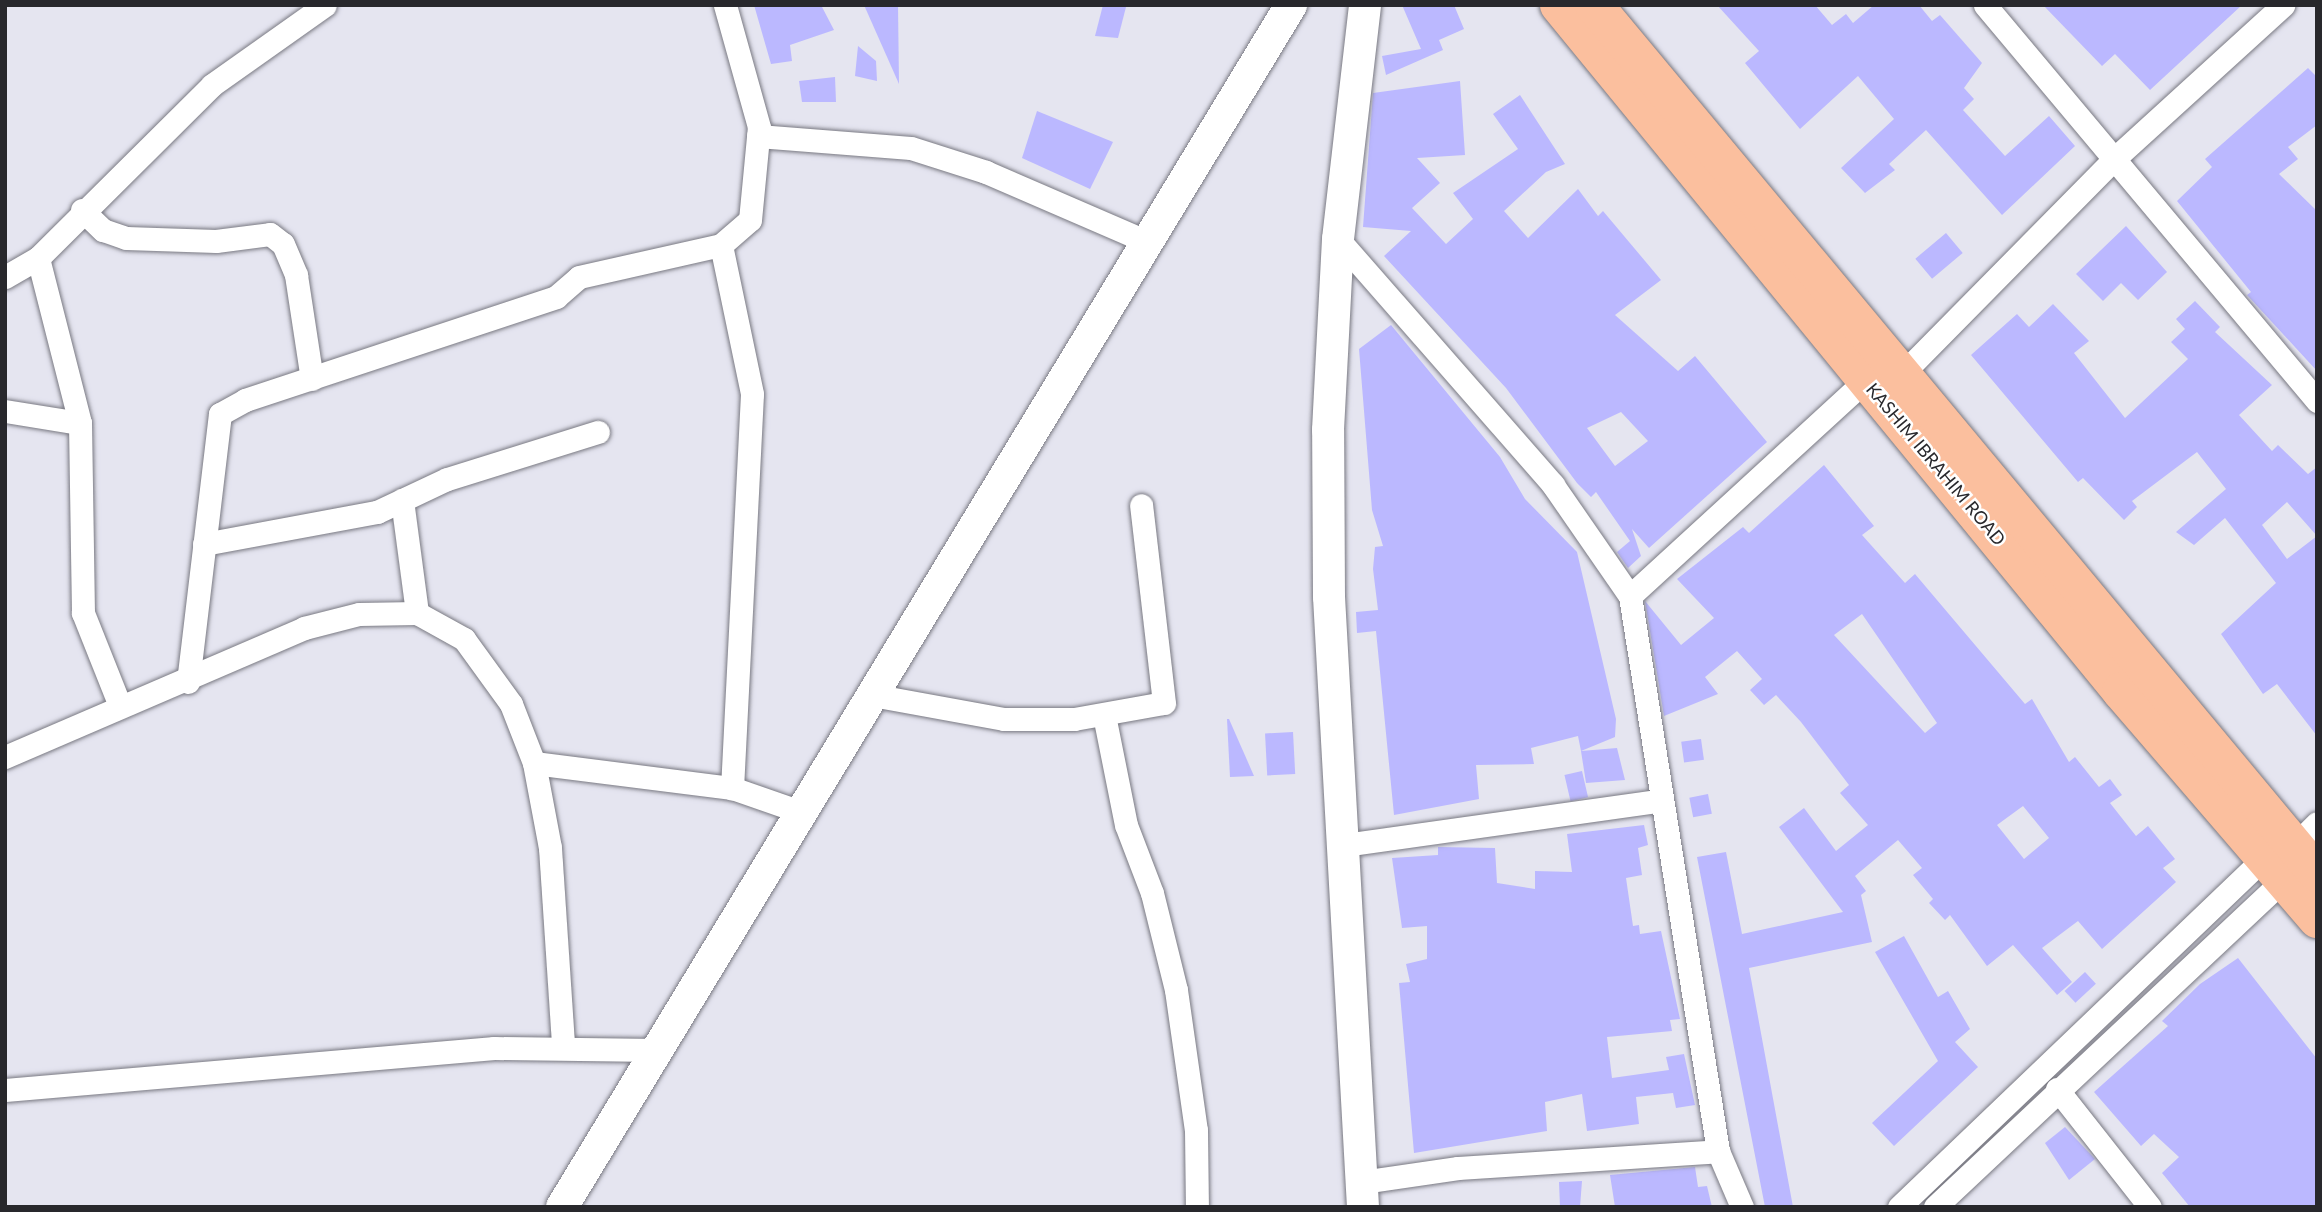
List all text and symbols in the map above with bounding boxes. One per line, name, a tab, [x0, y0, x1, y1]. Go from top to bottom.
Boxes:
street label: KASHIM IBRAHIM ROAD	[1862, 378, 2010, 550]

